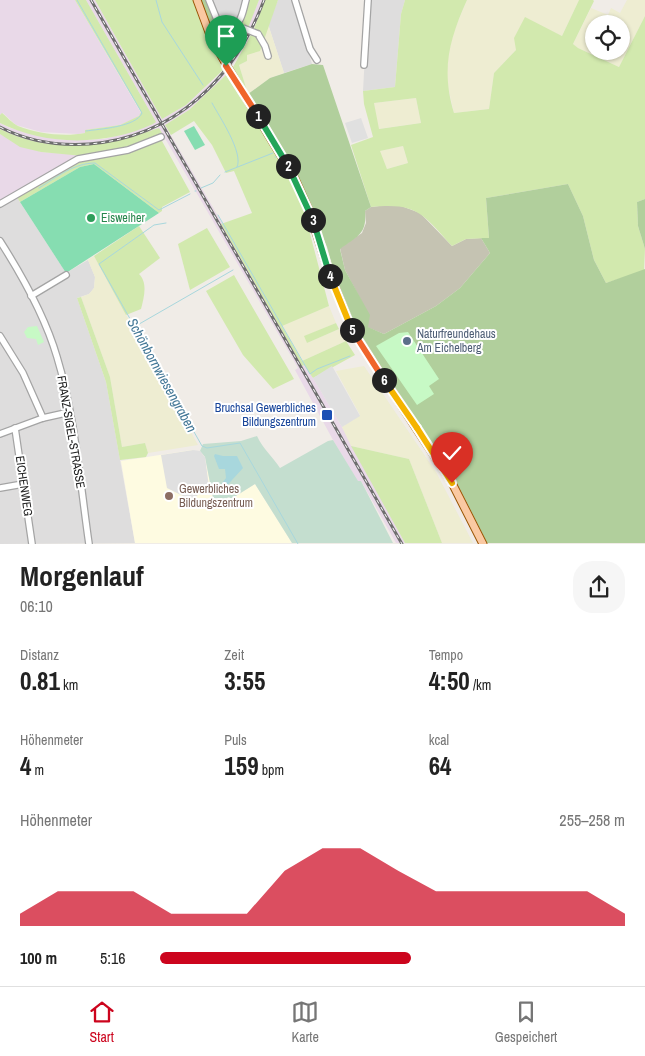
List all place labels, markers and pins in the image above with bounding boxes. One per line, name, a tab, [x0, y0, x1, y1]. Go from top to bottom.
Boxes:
pin	[205, 15, 247, 66]
pin: 1	[246, 104, 270, 128]
pin: 2	[276, 154, 300, 178]
pin: 3	[300, 208, 326, 232]
place label: Eisweiher	[101, 210, 145, 226]
marker: Eisweiher	[85, 212, 97, 224]
pin: 4	[318, 264, 342, 288]
pin: 5	[340, 318, 364, 342]
place label: Naturfreundehaus Am Eichelberg	[416, 326, 496, 356]
marker: Naturfreundehaus Am Eichelberg	[401, 335, 413, 347]
pin: 6	[372, 368, 396, 392]
place label: Bruchsal Gewerbliches Bildungszentrum	[215, 400, 316, 430]
marker: Bruchsal Gewerbliches Bildungszentrum	[320, 408, 334, 422]
pin	[431, 432, 473, 483]
place label: Gewerbliches Bildungszentrum	[179, 481, 253, 511]
marker: Gewerbliches Bildungszentrum	[163, 490, 175, 502]

